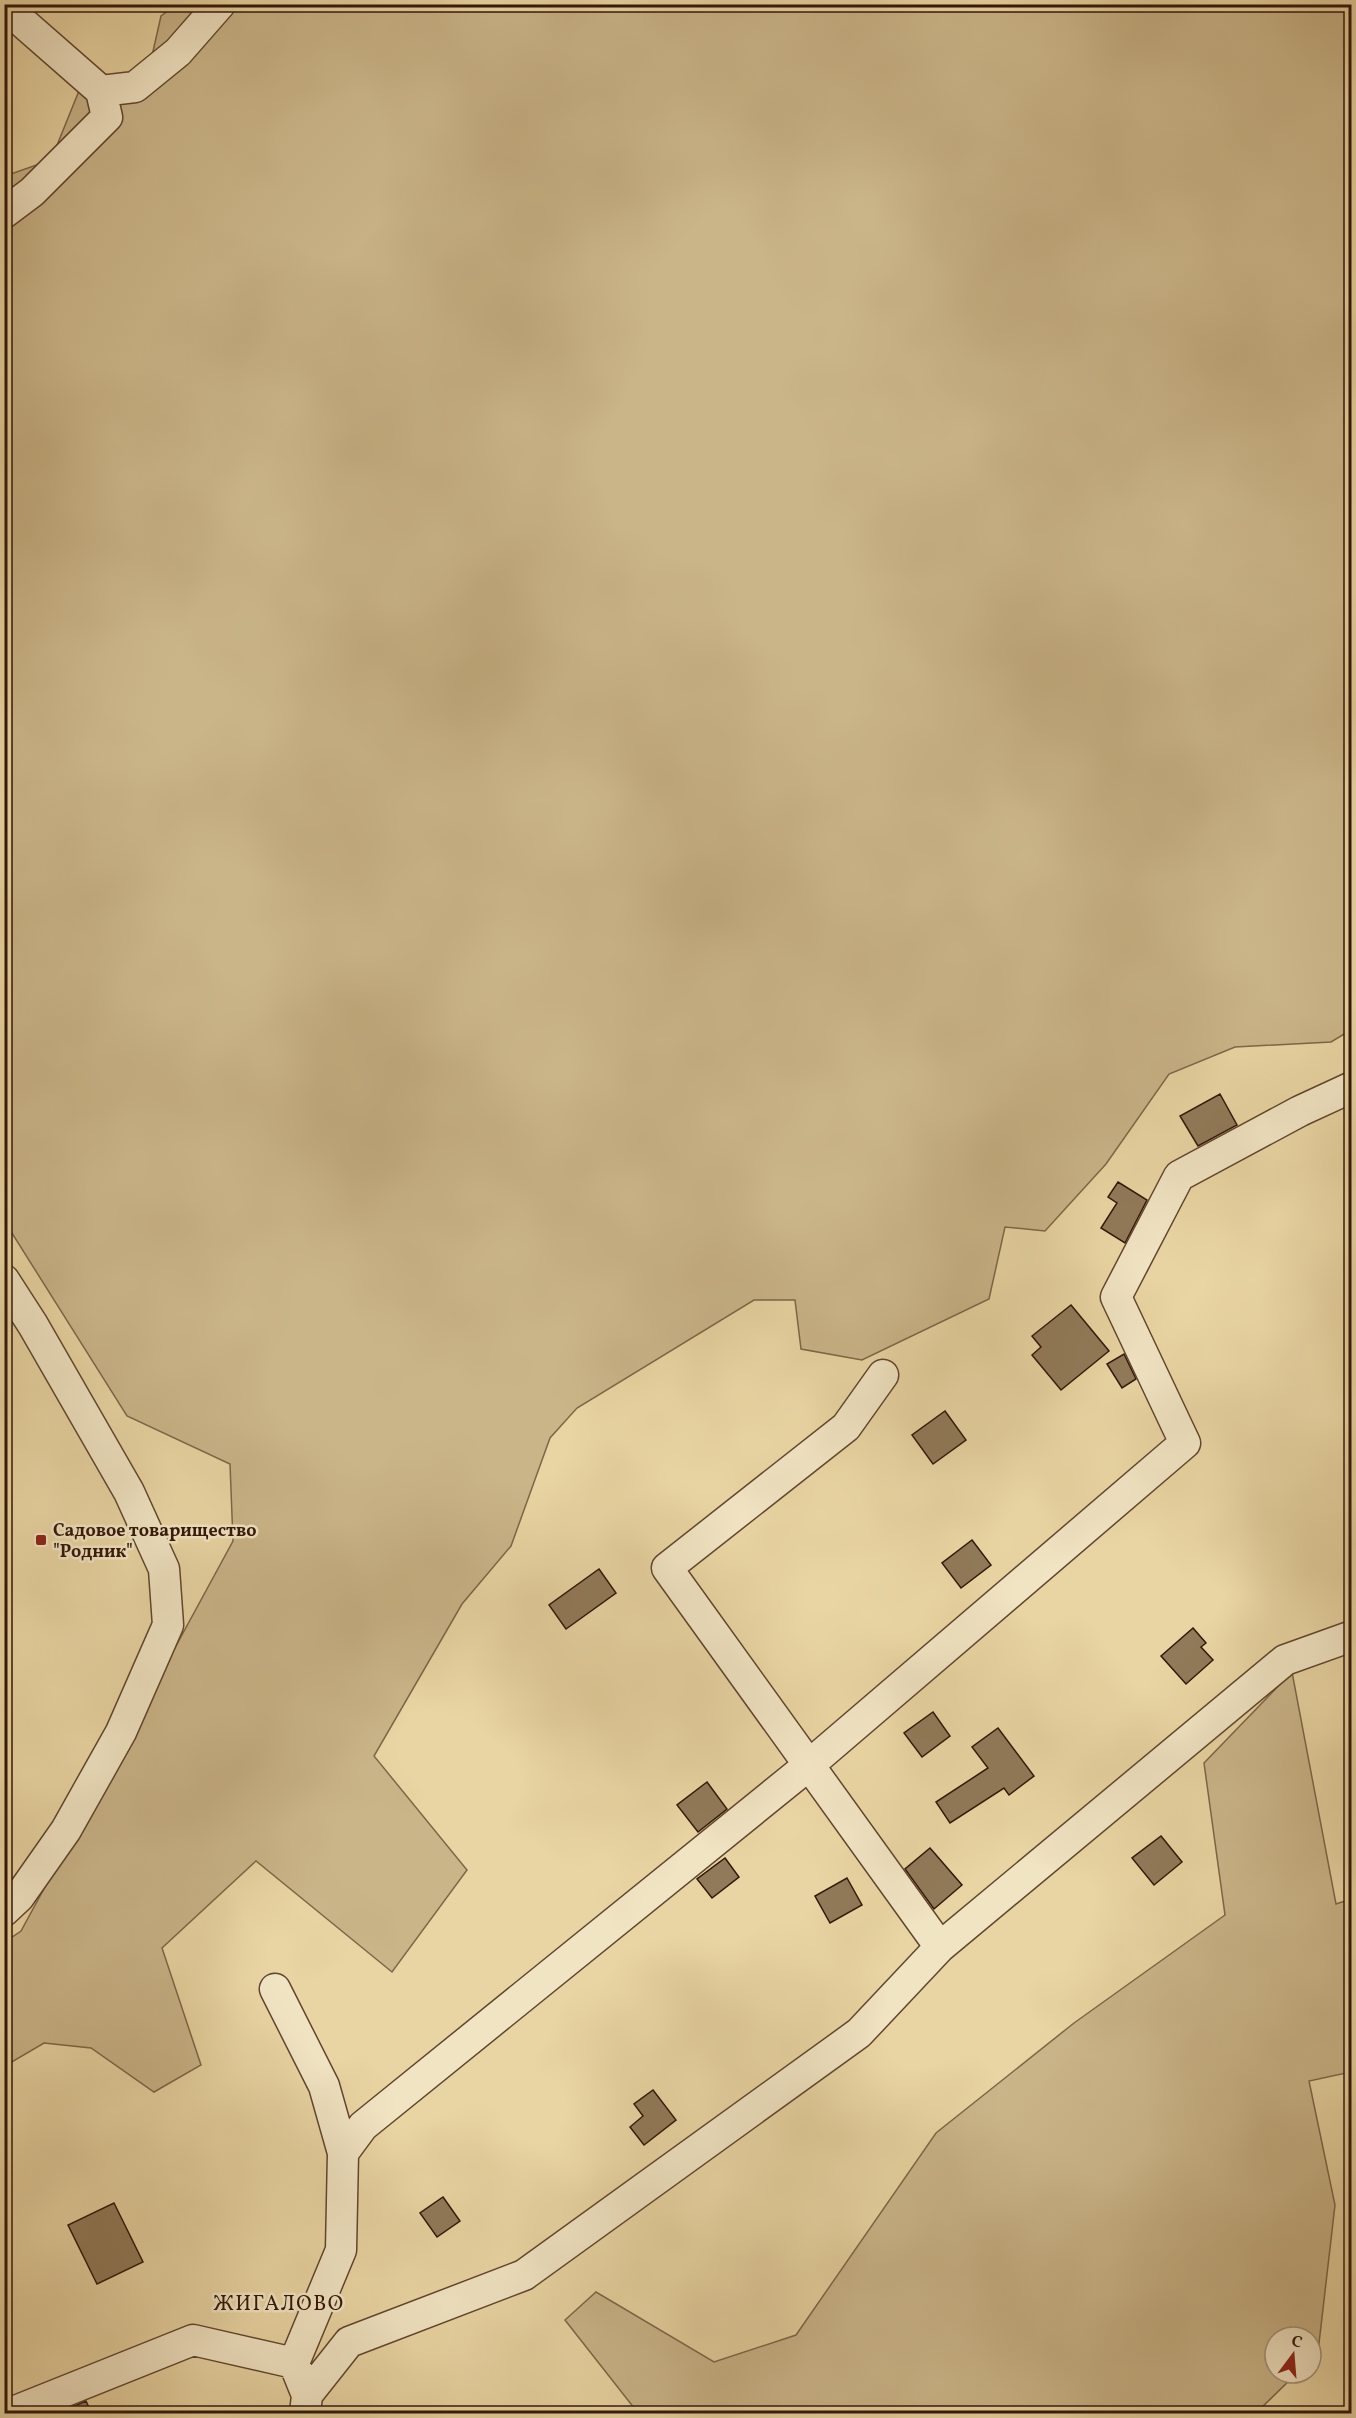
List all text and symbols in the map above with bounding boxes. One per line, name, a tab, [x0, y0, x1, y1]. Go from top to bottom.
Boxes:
place label: Садовое товарищество "Родник"	[53, 1519, 257, 1565]
marker: Садовое товарищество "Родник"	[34, 1533, 48, 1547]
district label: ЖИГАЛОВО	[213, 2290, 345, 2319]
north arrow	[1263, 2325, 1323, 2385]
text: С	[1289, 2331, 1305, 2354]

